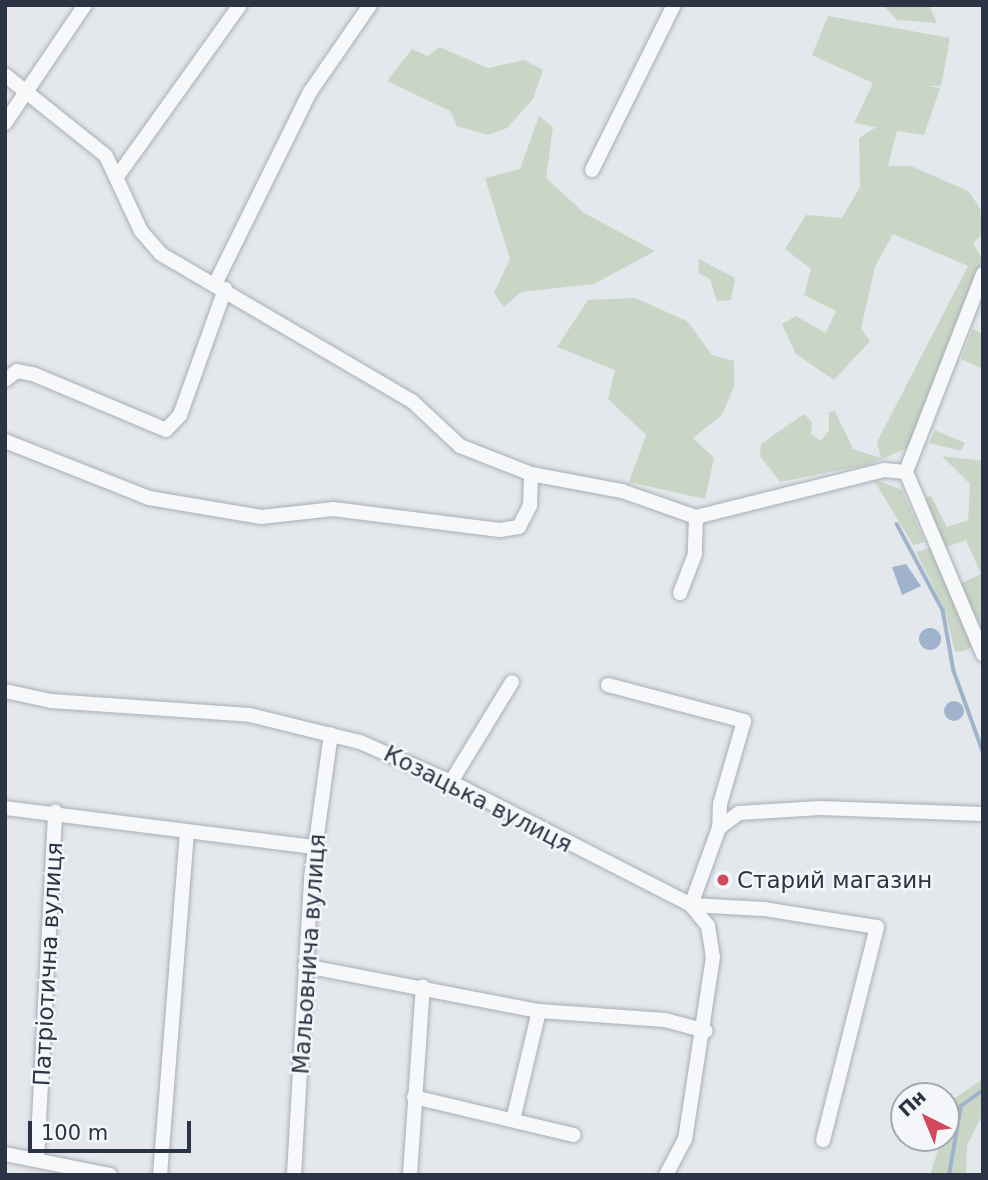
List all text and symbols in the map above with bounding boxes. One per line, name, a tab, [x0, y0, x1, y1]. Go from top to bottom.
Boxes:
street label: Козацька вулиця	[379, 740, 577, 858]
street label: Мальовнича вулиця	[287, 833, 331, 1075]
street label: Патріотична вулиця	[28, 841, 68, 1087]
place label: Старий магазин	[737, 866, 932, 894]
marker: Старий магазин	[715, 872, 731, 888]
north arrow	[890, 1082, 960, 1152]
text: Пн	[894, 1085, 930, 1121]
scale bar	[32, 1106, 194, 1150]
text: 100 m	[41, 1121, 108, 1145]

